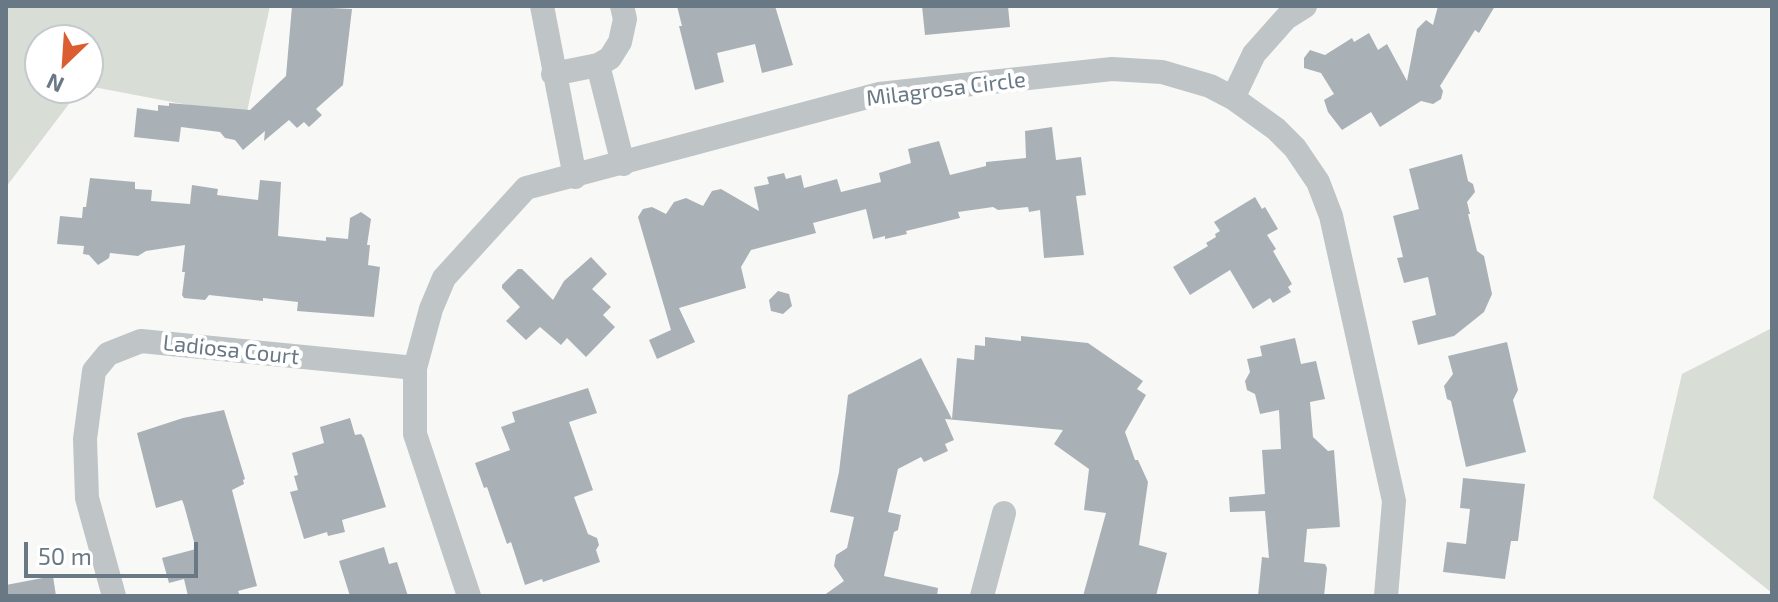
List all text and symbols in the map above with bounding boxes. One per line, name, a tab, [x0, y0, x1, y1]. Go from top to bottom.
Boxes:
north arrow	[24, 24, 104, 104]
street label: Milagrosa Circle	[865, 66, 1027, 112]
text: N	[42, 69, 67, 99]
street label: Ladiosa Court	[162, 330, 300, 370]
scale bar	[28, 526, 202, 576]
text: 50 m	[38, 541, 92, 570]

